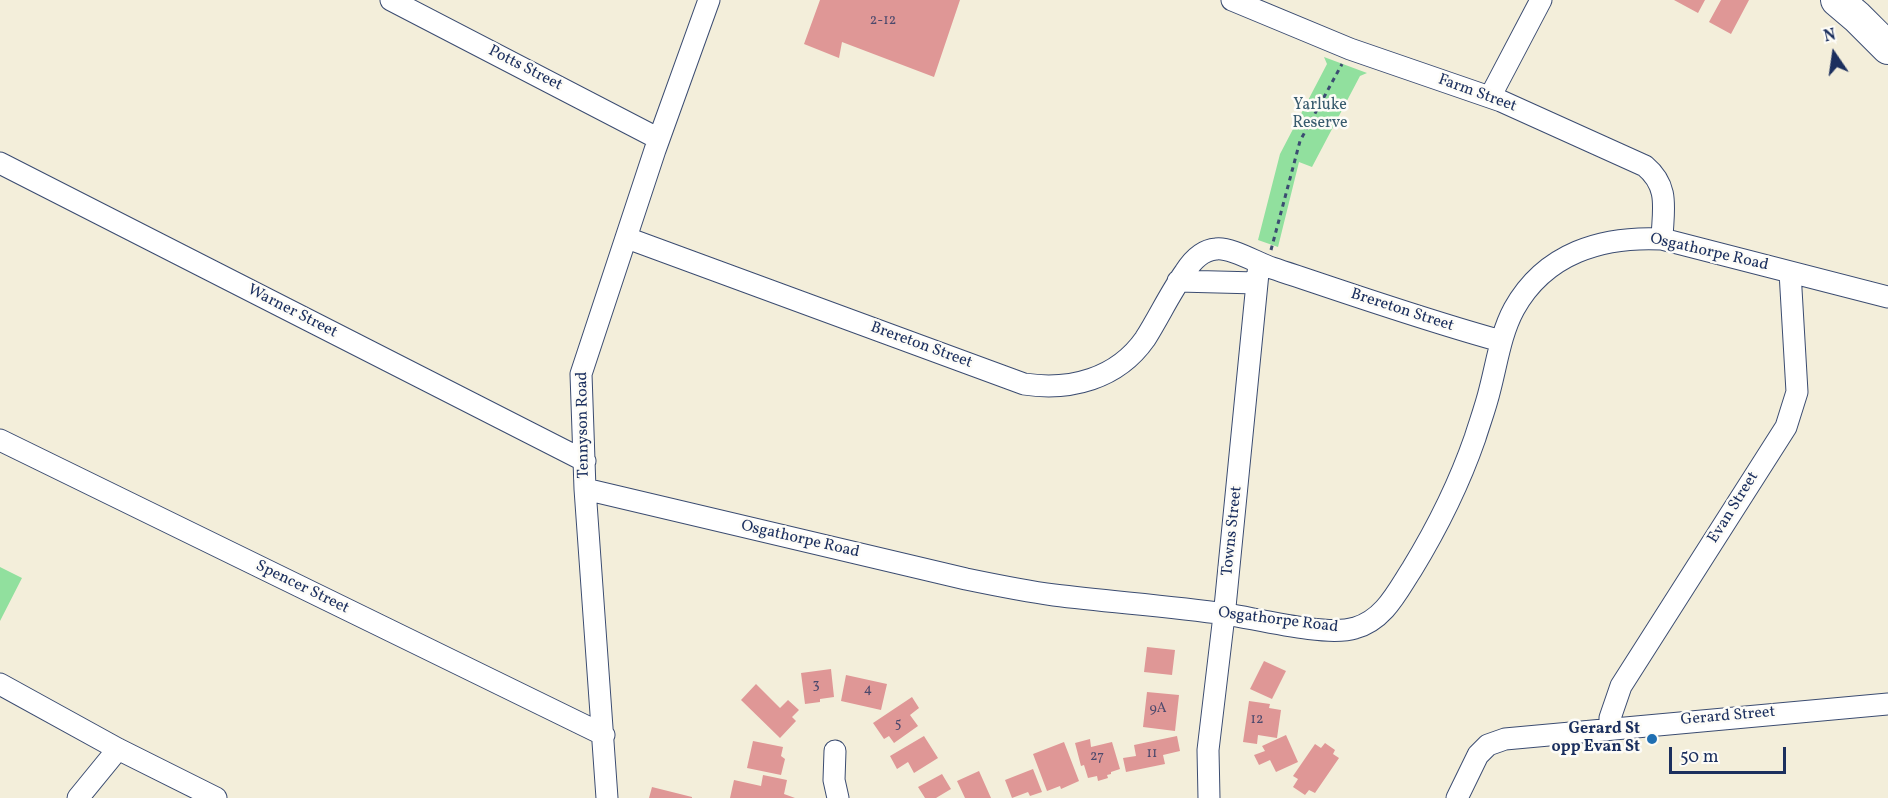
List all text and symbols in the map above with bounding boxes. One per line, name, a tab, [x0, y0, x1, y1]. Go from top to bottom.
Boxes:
house number: 2-12	[870, 13, 896, 29]
north arrow	[1804, 24, 1864, 84]
text: N	[1822, 24, 1838, 48]
street label: Potts Street	[485, 42, 565, 96]
street label: Farm Street	[1435, 71, 1519, 117]
park label: Yarluke Reserve	[1292, 96, 1348, 134]
street label: Osgathorpe Road	[1648, 230, 1770, 276]
street label: Warner Street	[244, 281, 340, 343]
street label: Brereton Street	[1348, 285, 1456, 337]
street label: Brereton Street	[867, 319, 975, 373]
street label: Tennyson Road	[573, 371, 595, 479]
street label: Evan Street	[1704, 469, 1764, 547]
street label: Towns Street	[1219, 485, 1247, 577]
street label: Osgathorpe Road	[739, 517, 861, 563]
street label: Spencer Street	[252, 557, 352, 619]
street label: Osgathorpe Road	[1217, 604, 1339, 638]
house number: 3	[812, 677, 820, 693]
house number: 4	[864, 682, 872, 698]
house number: 9A	[1149, 701, 1167, 717]
street label: Gerard Street	[1680, 703, 1776, 731]
house number: 12	[1251, 712, 1263, 728]
house number: 5	[895, 716, 901, 732]
place label: Gerard St opp Evan St	[1552, 720, 1640, 758]
marker: Gerard St opp Evan St	[1645, 732, 1659, 746]
scale bar	[1672, 735, 1789, 773]
text: 50 m	[1680, 745, 1719, 770]
house number: 11	[1147, 746, 1157, 762]
house number: 27	[1090, 749, 1104, 765]

